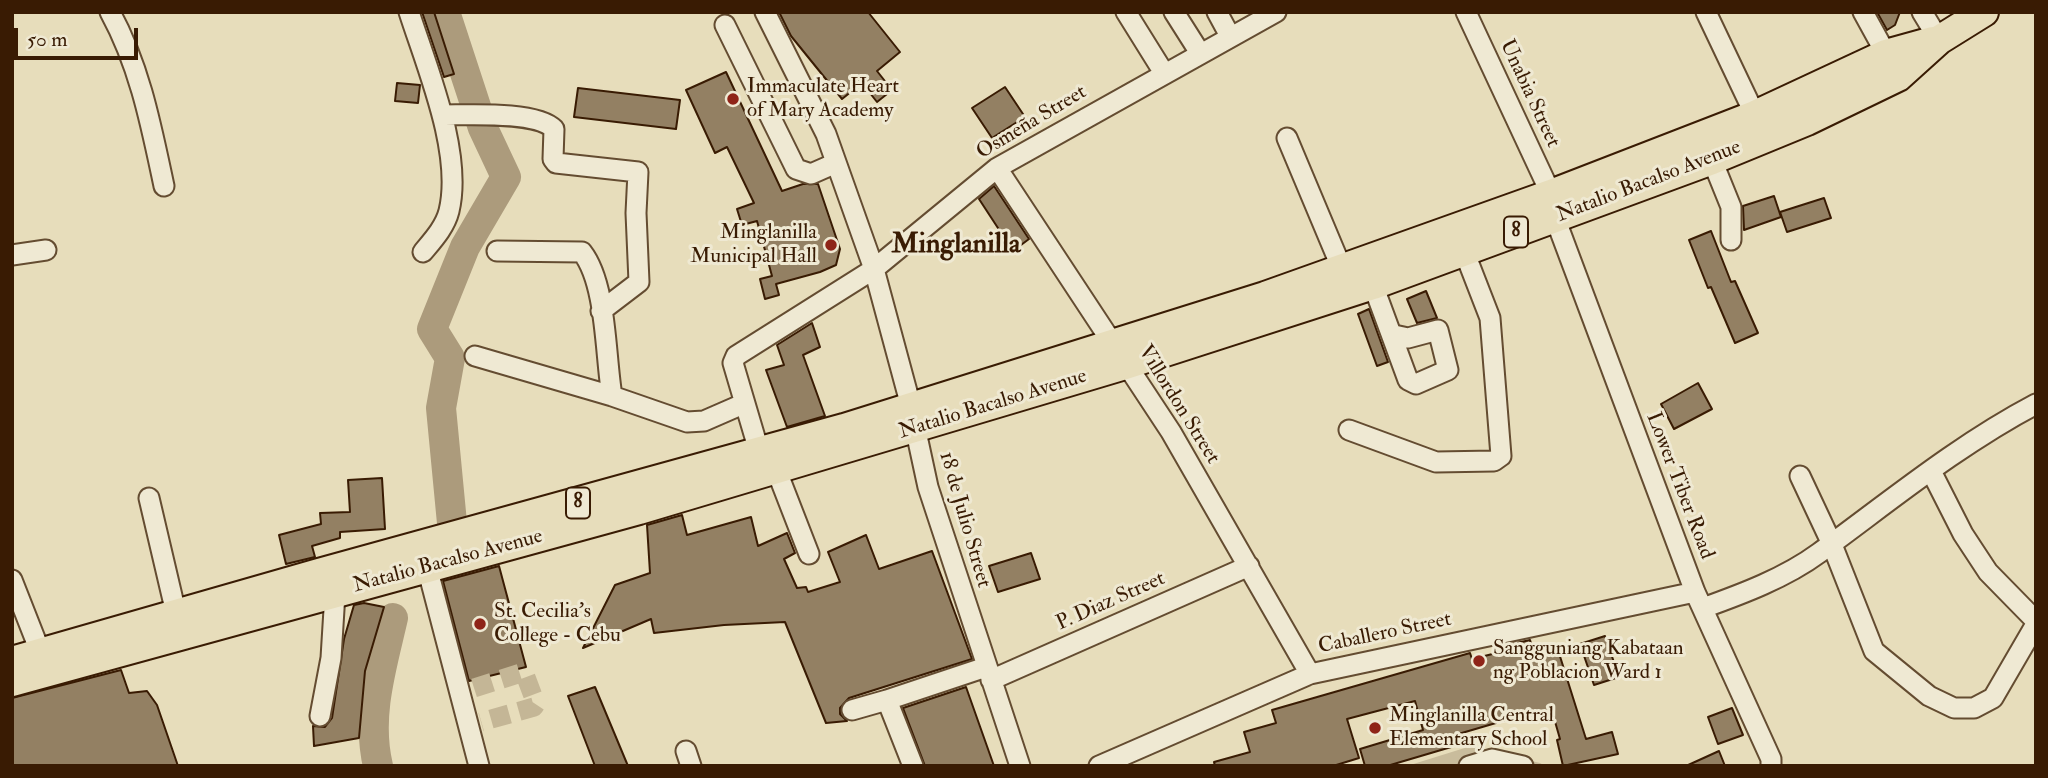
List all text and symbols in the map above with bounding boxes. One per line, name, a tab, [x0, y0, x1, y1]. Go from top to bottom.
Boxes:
scale bar	[18, 14, 142, 58]
text: 50 m	[27, 26, 68, 53]
street label: Unabia Street	[1493, 36, 1565, 152]
place label: Immaculate Heart of Mary Academy	[747, 74, 899, 124]
street label: Osmeña Street	[972, 80, 1092, 166]
marker: Immaculate Heart of Mary Academy	[725, 91, 741, 107]
street label: Natalio Bacalso Avenue	[1553, 135, 1745, 229]
road number: 8	[1504, 216, 1528, 248]
place label: Minglanilla Municipal Hall	[690, 220, 817, 270]
district label: Minglanilla	[891, 229, 1021, 263]
marker: Minglanilla Municipal Hall	[823, 237, 839, 253]
street label: Villordon Street	[1132, 341, 1224, 469]
street label: Natalio Bacalso Avenue	[896, 364, 1090, 446]
street label: Lower Tiber Road	[1639, 409, 1719, 563]
street label: 18 de Julio Street	[933, 449, 995, 591]
road number: 8	[566, 488, 590, 518]
street label: Natalio Bacalso Avenue	[350, 525, 546, 599]
street label: P. Diaz Street	[1053, 567, 1169, 637]
place label: St. Cecilia's College - Cebu	[494, 599, 621, 649]
street label: Caballero Street	[1316, 608, 1454, 660]
marker: St. Cecilia's College - Cebu	[472, 616, 488, 632]
place label: Sangguniang Kabataan ng Poblacion Ward 1	[1493, 636, 1684, 686]
marker: Sangguniang Kabataan ng Poblacion Ward 1	[1471, 653, 1487, 669]
place label: Minglanilla Central Elementary School	[1389, 703, 1554, 753]
marker: Minglanilla Central Elementary School	[1367, 720, 1383, 736]

